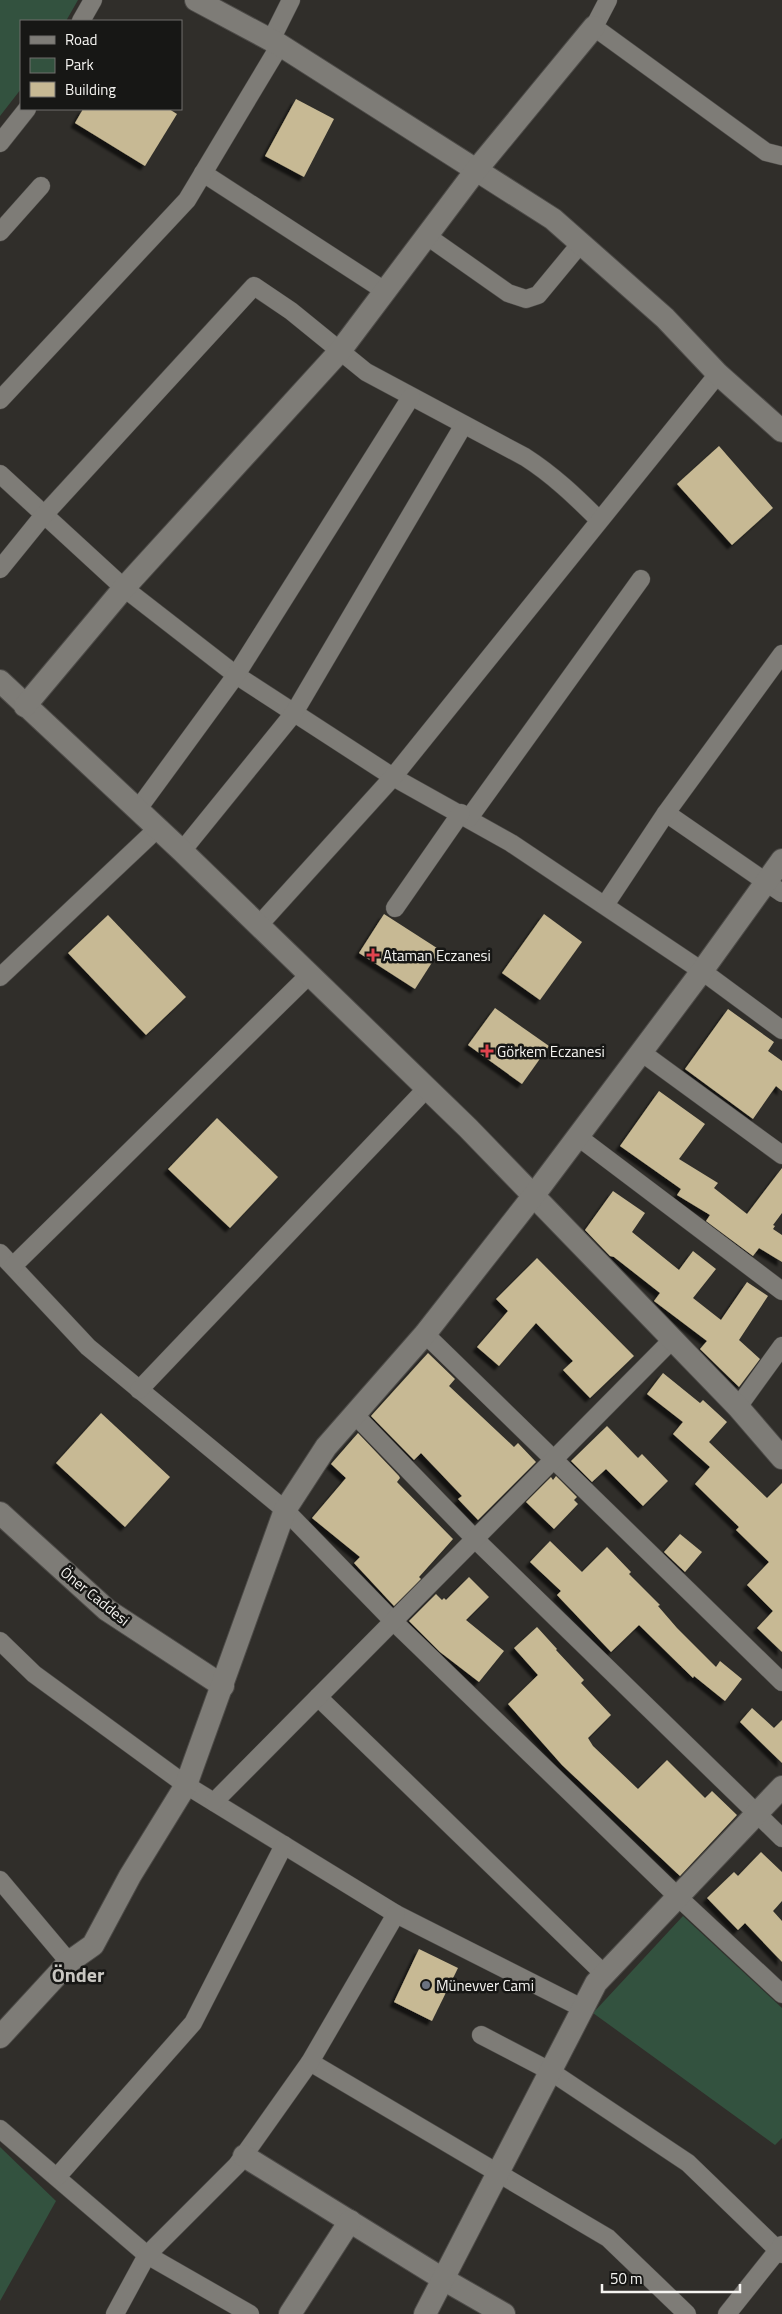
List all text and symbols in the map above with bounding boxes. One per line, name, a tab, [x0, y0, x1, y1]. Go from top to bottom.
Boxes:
legend	[20, 20, 182, 110]
text: Road	[65, 28, 97, 51]
text: Park	[65, 53, 94, 76]
text: Building	[65, 78, 116, 101]
place label: Ataman Eczanesi	[383, 944, 491, 967]
marker: Ataman Eczanesi	[367, 949, 379, 961]
place label: Görkem Eczanesi	[497, 1040, 605, 1063]
marker: Görkem Eczanesi	[481, 1045, 493, 1057]
street label: Öner Caddesi	[55, 1561, 135, 1631]
district label: Önder	[52, 1959, 105, 1990]
place label: Münevver Cami	[436, 1974, 534, 1997]
marker: Münevver Cami	[420, 1979, 432, 1991]
scale bar	[602, 2262, 740, 2294]
text: 50 m	[610, 2267, 643, 2290]

